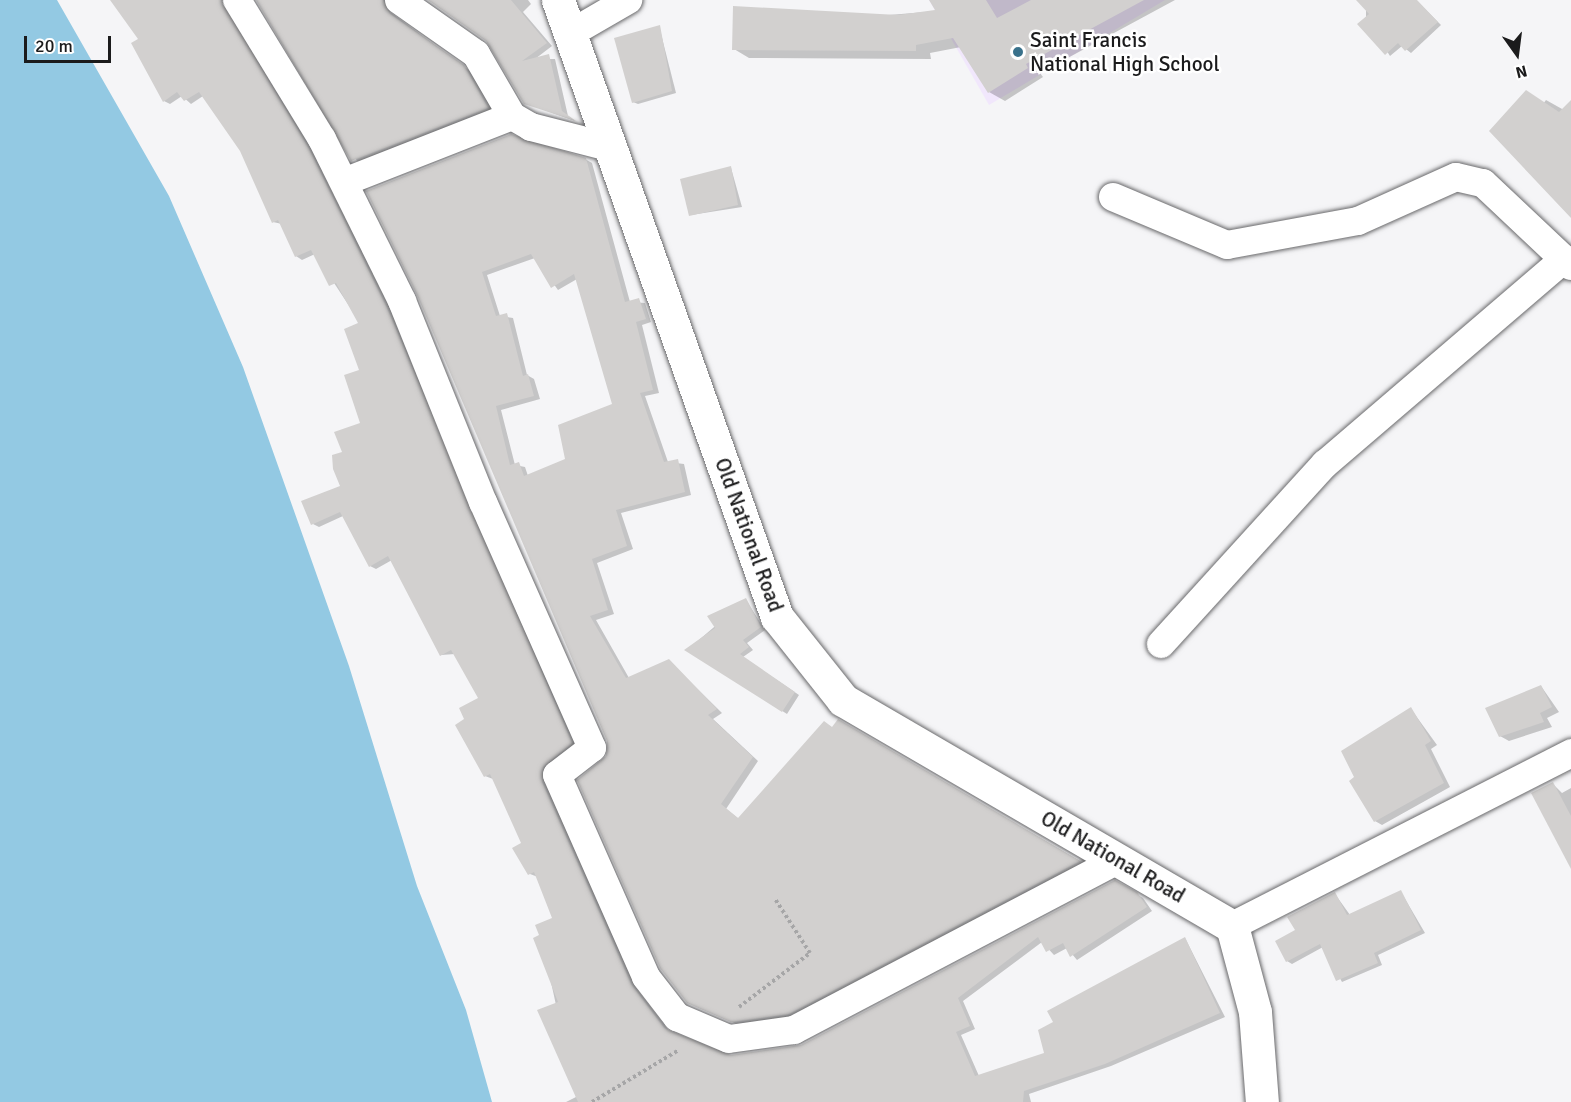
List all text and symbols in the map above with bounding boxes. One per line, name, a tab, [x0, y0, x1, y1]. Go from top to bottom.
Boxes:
scale bar	[27, 24, 114, 62]
north arrow	[1487, 24, 1547, 84]
place label: Saint Francis National High School	[1030, 27, 1220, 77]
text: 20 m	[35, 35, 73, 57]
marker: Saint Francis National High School	[1011, 45, 1025, 59]
text: N	[1514, 60, 1529, 83]
street label: Old National Road	[709, 454, 789, 616]
street label: Old National Road	[1036, 806, 1190, 908]

